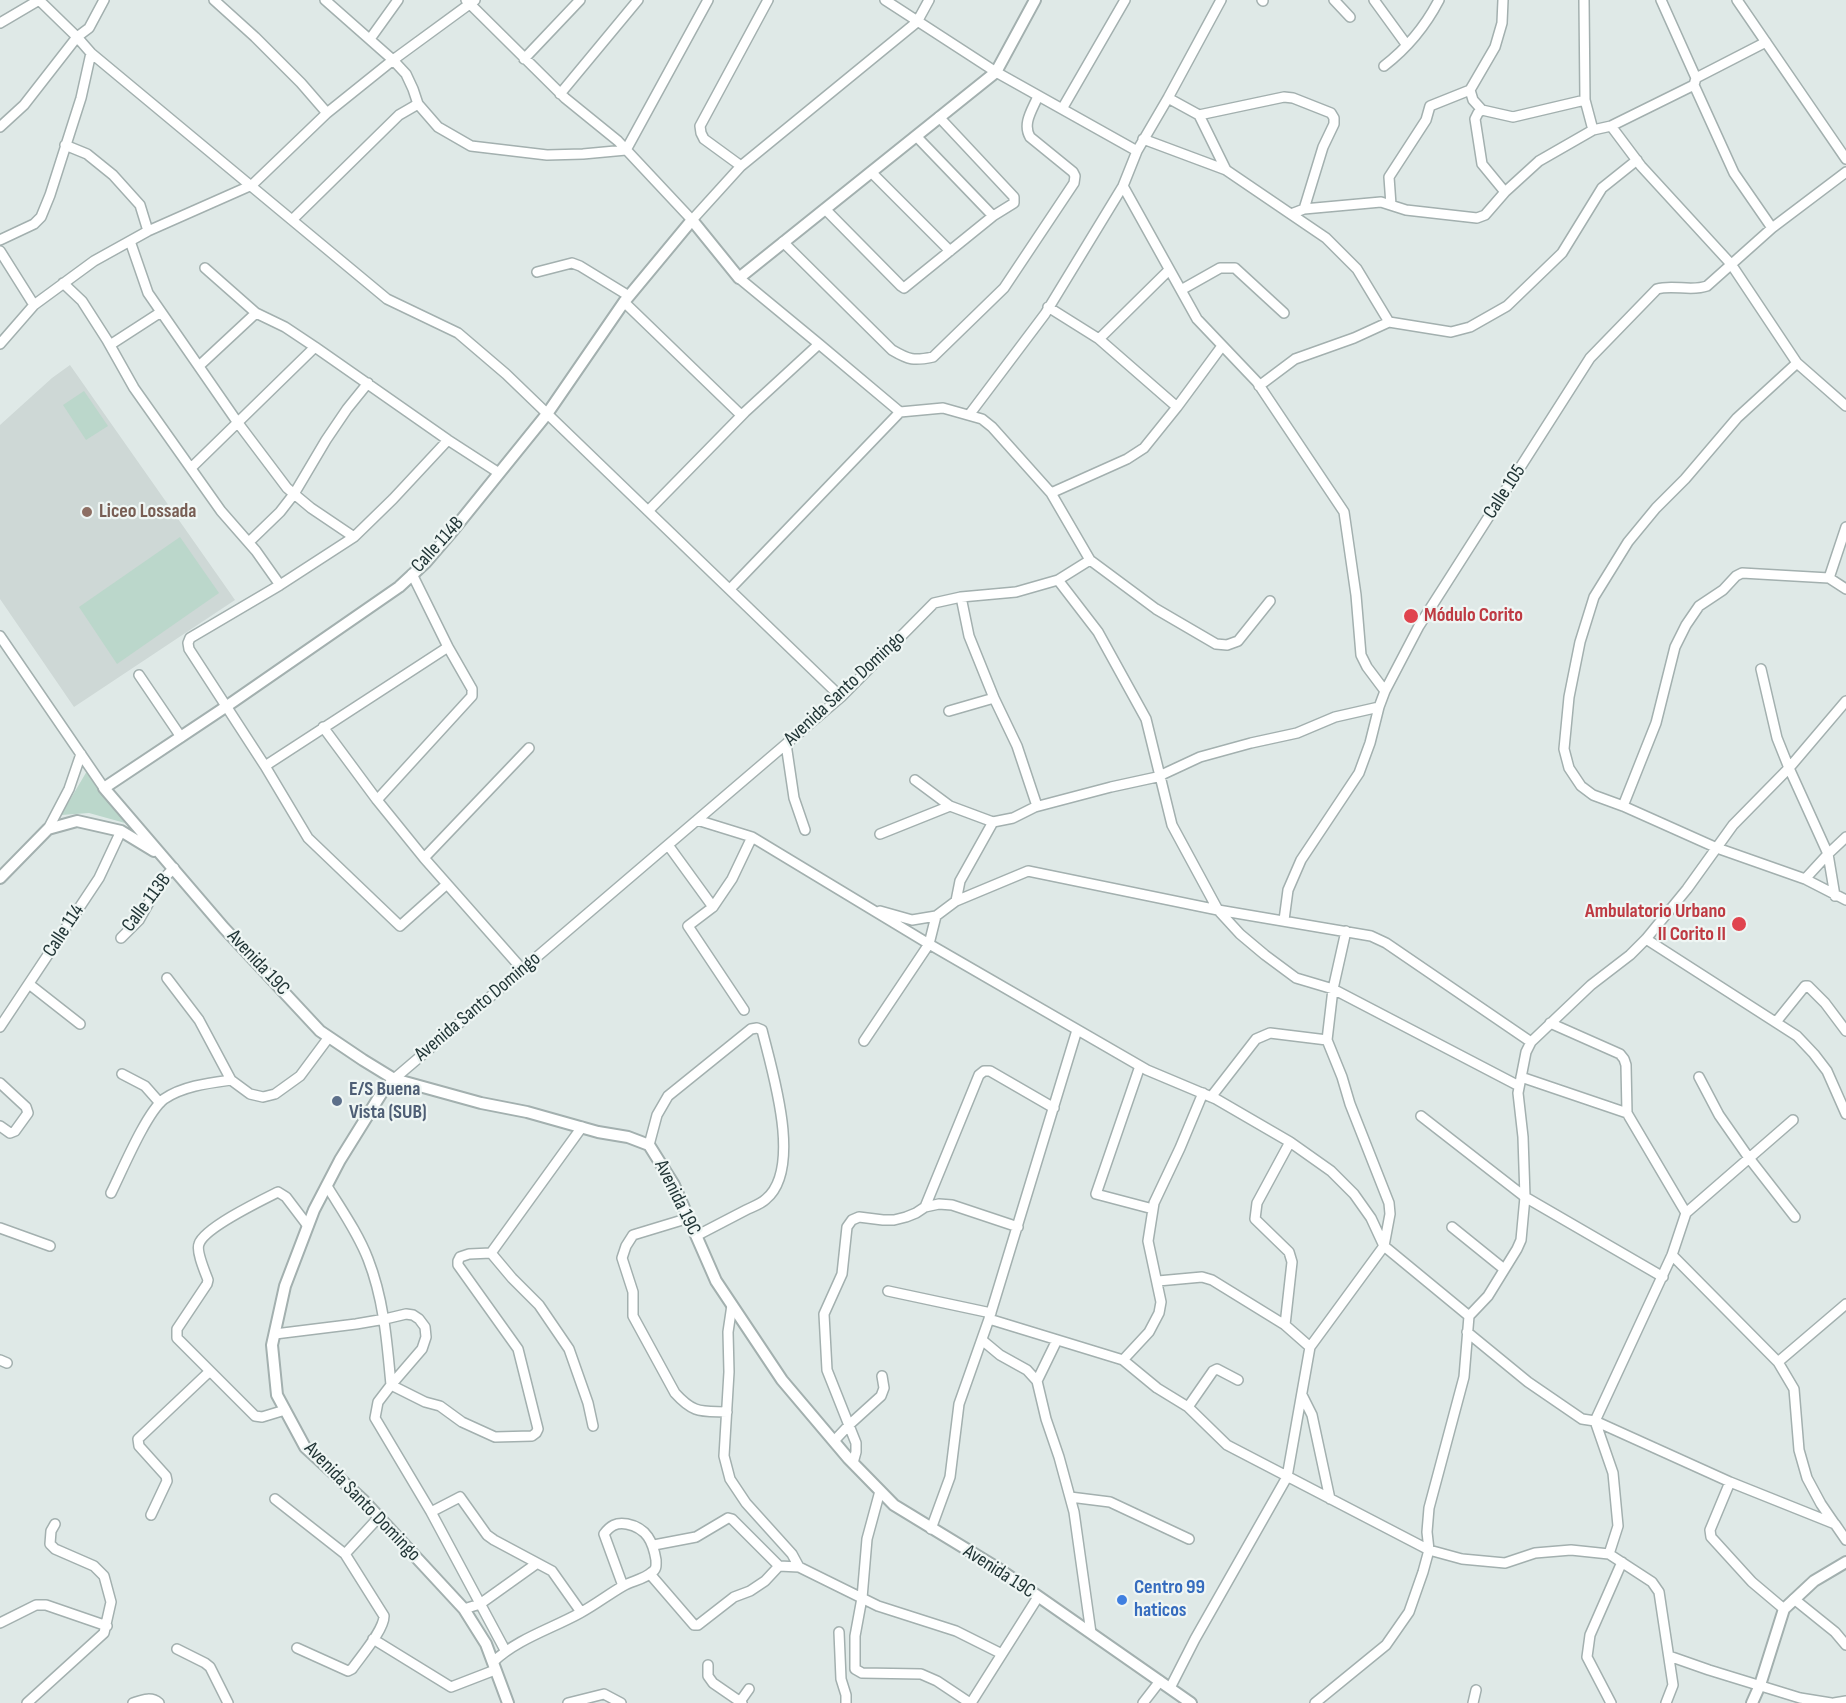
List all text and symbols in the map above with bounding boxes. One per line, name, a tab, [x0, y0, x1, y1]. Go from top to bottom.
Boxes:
street label: Calle 105	[1479, 460, 1531, 524]
place label: Liceo Lossada	[99, 500, 196, 524]
marker: Liceo Lossada	[80, 505, 94, 519]
street label: Calle 114B	[407, 512, 469, 578]
place label: Módulo Corito	[1424, 604, 1523, 628]
marker: Módulo Corito	[1402, 607, 1420, 625]
street label: Avenida Santo Domingo	[779, 627, 911, 751]
street label: Calle 113B	[117, 869, 177, 937]
street label: Calle 114	[38, 900, 90, 962]
place label: Ambulatorio Urbano II Corito II	[1585, 900, 1726, 947]
marker: Ambulatorio Urbano II Corito II	[1730, 915, 1748, 933]
street label: Avenida 19C	[222, 925, 294, 1001]
street label: Avenida Santo Domingo	[410, 947, 546, 1067]
place label: E/S Buena Vista (SUB)	[349, 1078, 427, 1125]
marker: E/S Buena Vista (SUB)	[330, 1094, 344, 1108]
street label: Avenida 19C	[648, 1156, 706, 1240]
street label: Avenida Santo Domingo	[299, 1437, 425, 1567]
street label: Avenida 19C	[958, 1540, 1040, 1604]
place label: Centro 99 haticos	[1134, 1576, 1205, 1623]
marker: Centro 99 haticos	[1115, 1593, 1129, 1607]

